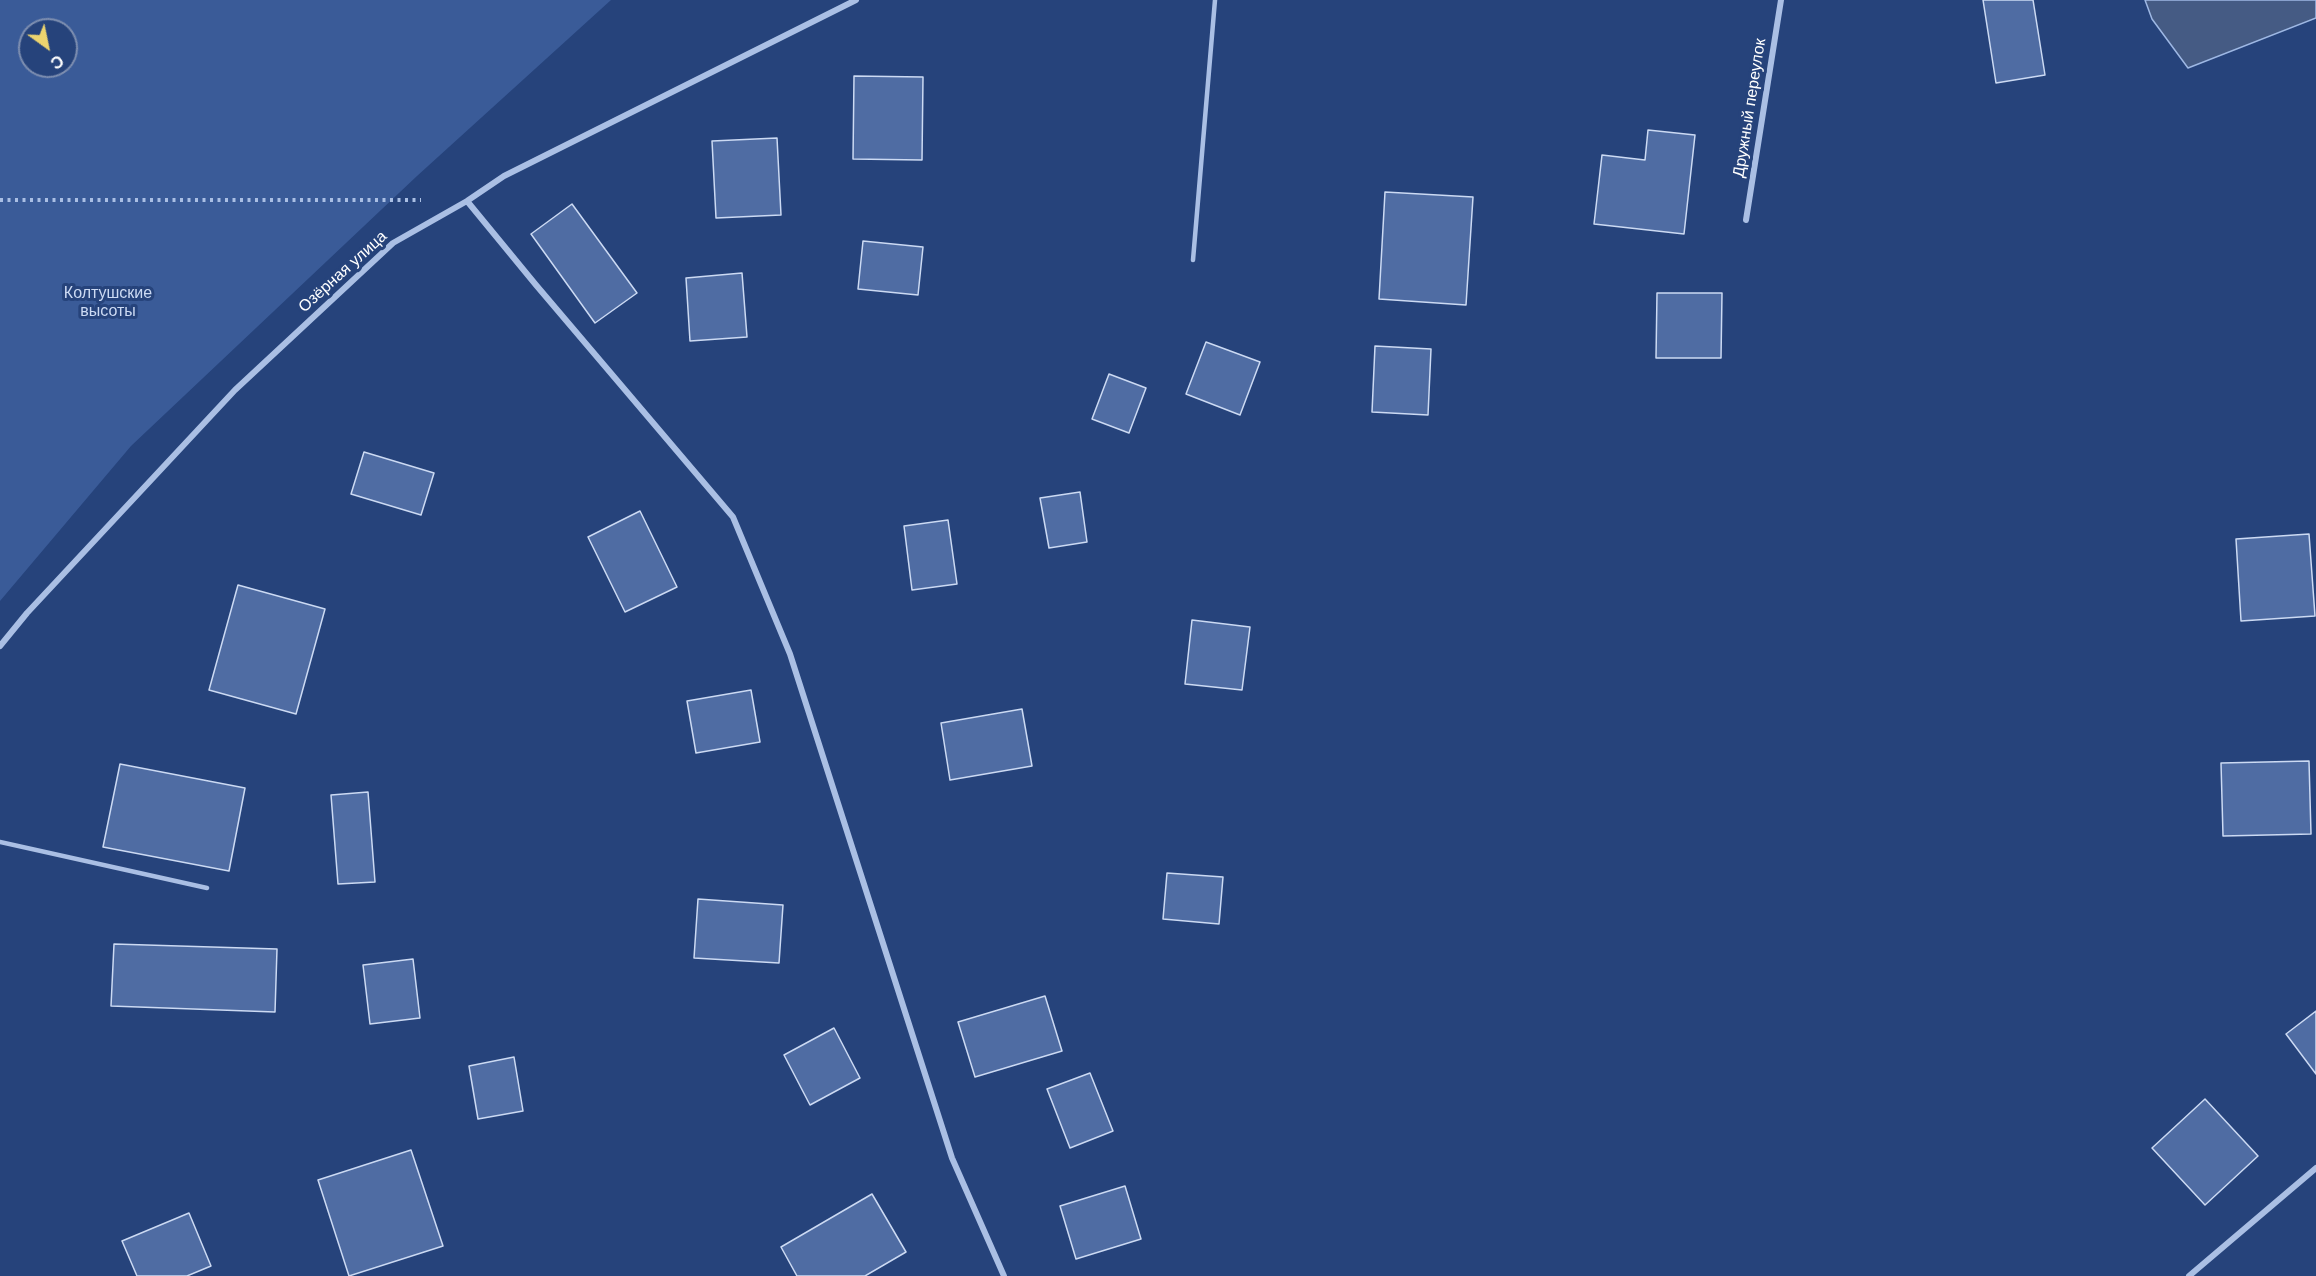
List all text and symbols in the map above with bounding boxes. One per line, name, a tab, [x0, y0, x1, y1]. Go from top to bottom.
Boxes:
north arrow	[18, 18, 78, 78]
street label: Дружный переулок	[1730, 37, 1770, 179]
text: С	[48, 52, 66, 72]
street label: Озёрная улица	[295, 227, 391, 317]
park label: Колтушские высоты	[64, 284, 152, 322]

